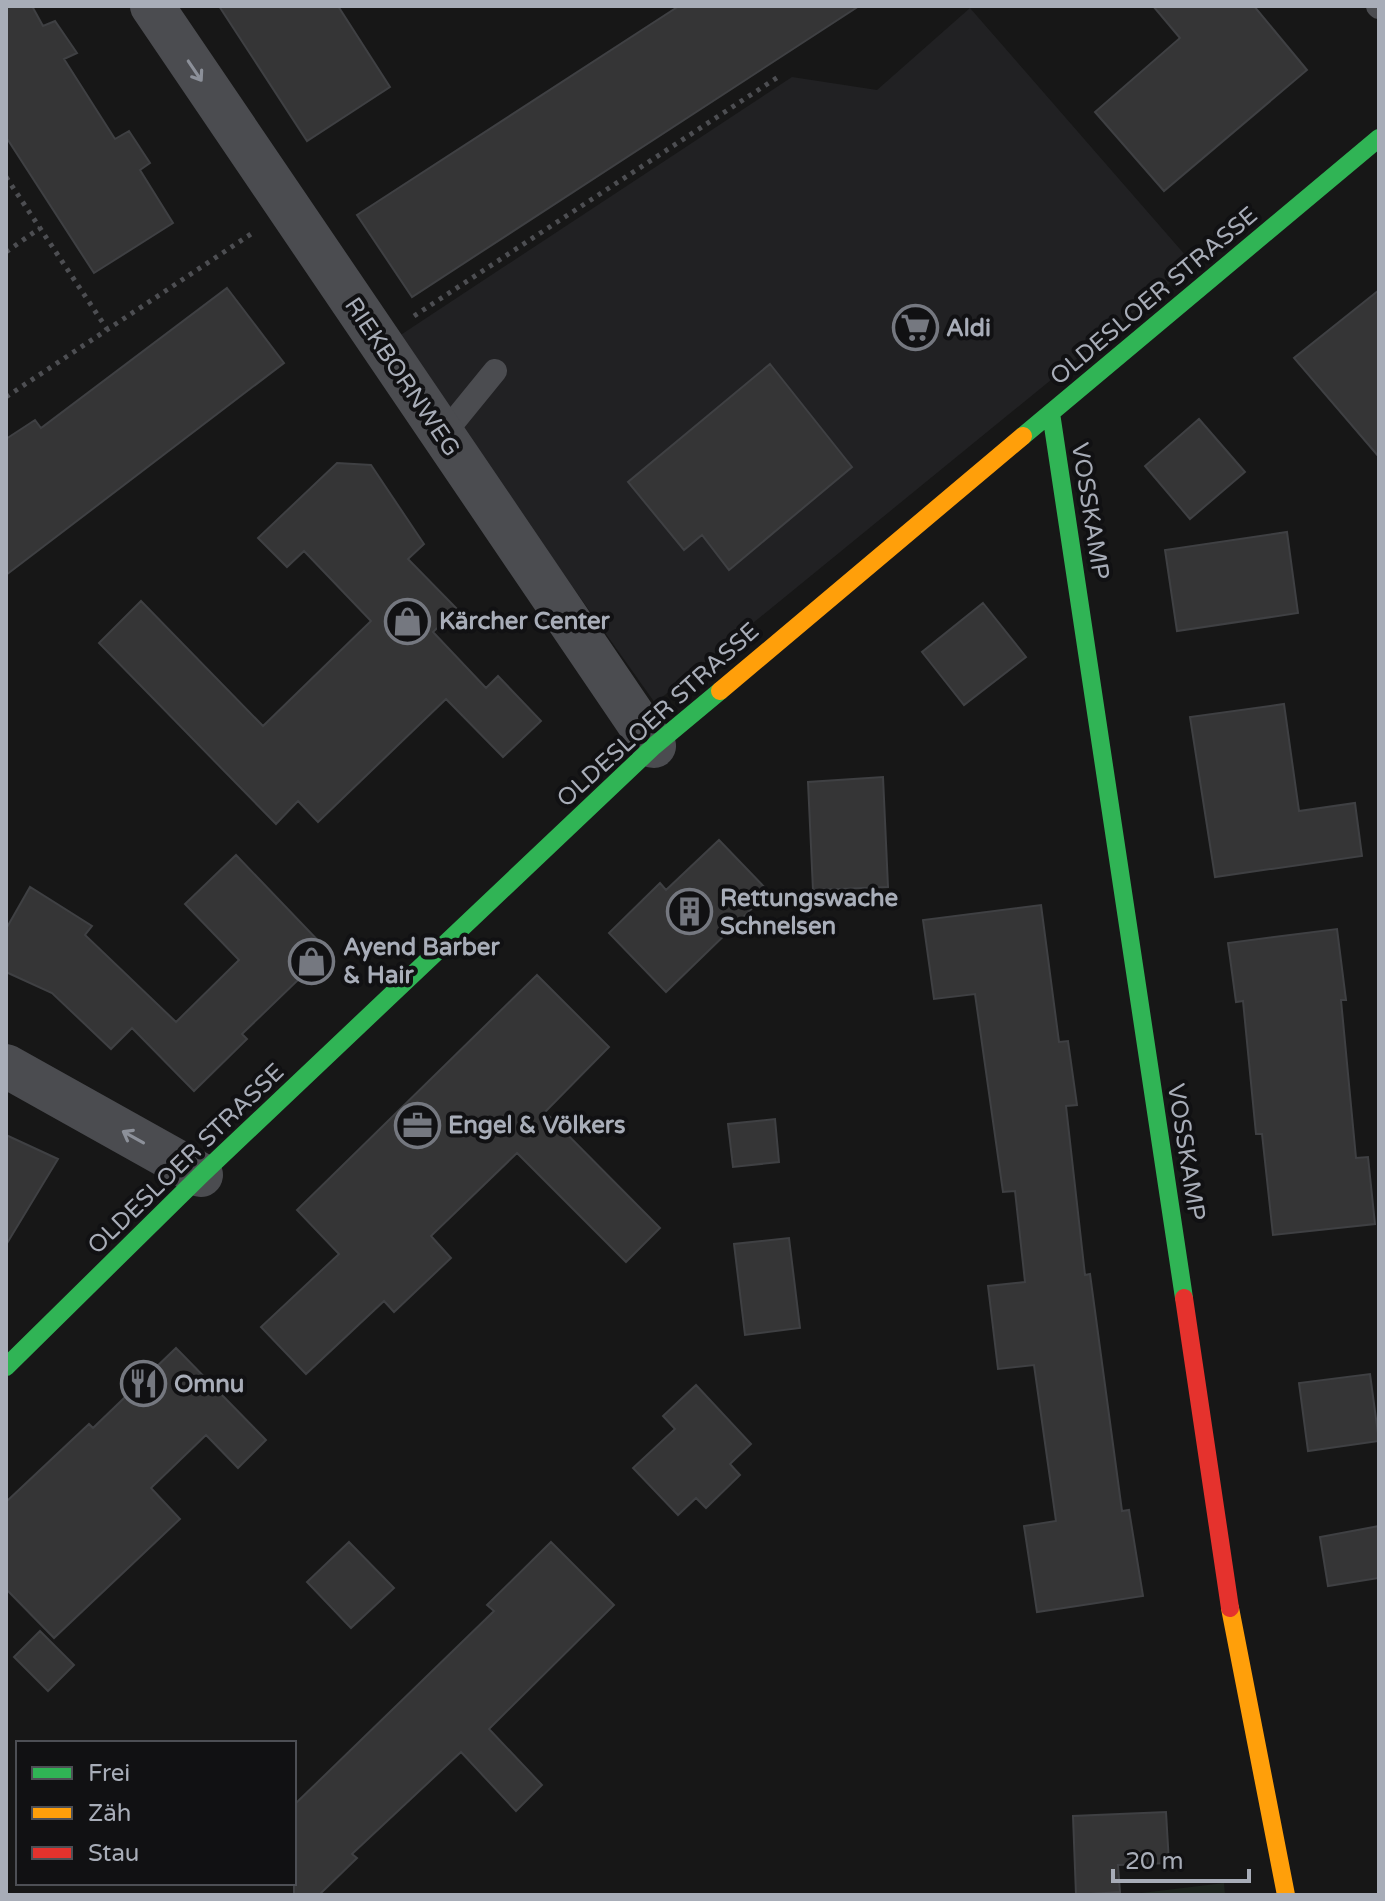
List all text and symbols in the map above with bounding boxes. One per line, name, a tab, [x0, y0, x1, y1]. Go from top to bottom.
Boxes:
one-way arrow	[187, 59, 203, 82]
street label: OLDESLOER STRASSE	[1044, 201, 1264, 391]
street label: RIEKBORNWEG	[338, 292, 466, 462]
supermarket icon: Aldi	[891, 304, 939, 352]
place label: Aldi	[946, 314, 991, 343]
street label: VOSSKAMP	[1065, 440, 1115, 582]
shop icon: Kärcher Center	[384, 597, 432, 645]
place label: Kärcher Center	[439, 607, 611, 636]
street label: OLDESLOER STRASSE	[551, 617, 765, 813]
place label: Rettungswache Schnelsen	[720, 884, 899, 941]
building icon: Rettungswache Schnelsen	[665, 888, 713, 936]
place label: Ayend Barber & Hair	[343, 933, 500, 990]
shop icon: Ayend Barber & Hair	[288, 937, 336, 985]
street label: OLDESLOER STRASSE	[82, 1058, 290, 1260]
street label: VOSSKAMP	[1161, 1081, 1211, 1223]
office icon: Engel & Völkers	[393, 1101, 441, 1149]
place label: Engel & Völkers	[448, 1111, 626, 1140]
one-way arrow	[122, 1129, 145, 1145]
restaurant icon: Omnu	[119, 1360, 167, 1408]
place label: Omnu	[174, 1370, 244, 1399]
legend	[16, 1741, 296, 1885]
text: Frei	[88, 1759, 130, 1788]
text: Zäh	[88, 1799, 131, 1828]
scale bar	[1113, 1833, 1249, 1883]
text: Stau	[88, 1839, 139, 1868]
text: 20 m	[1125, 1847, 1183, 1876]

